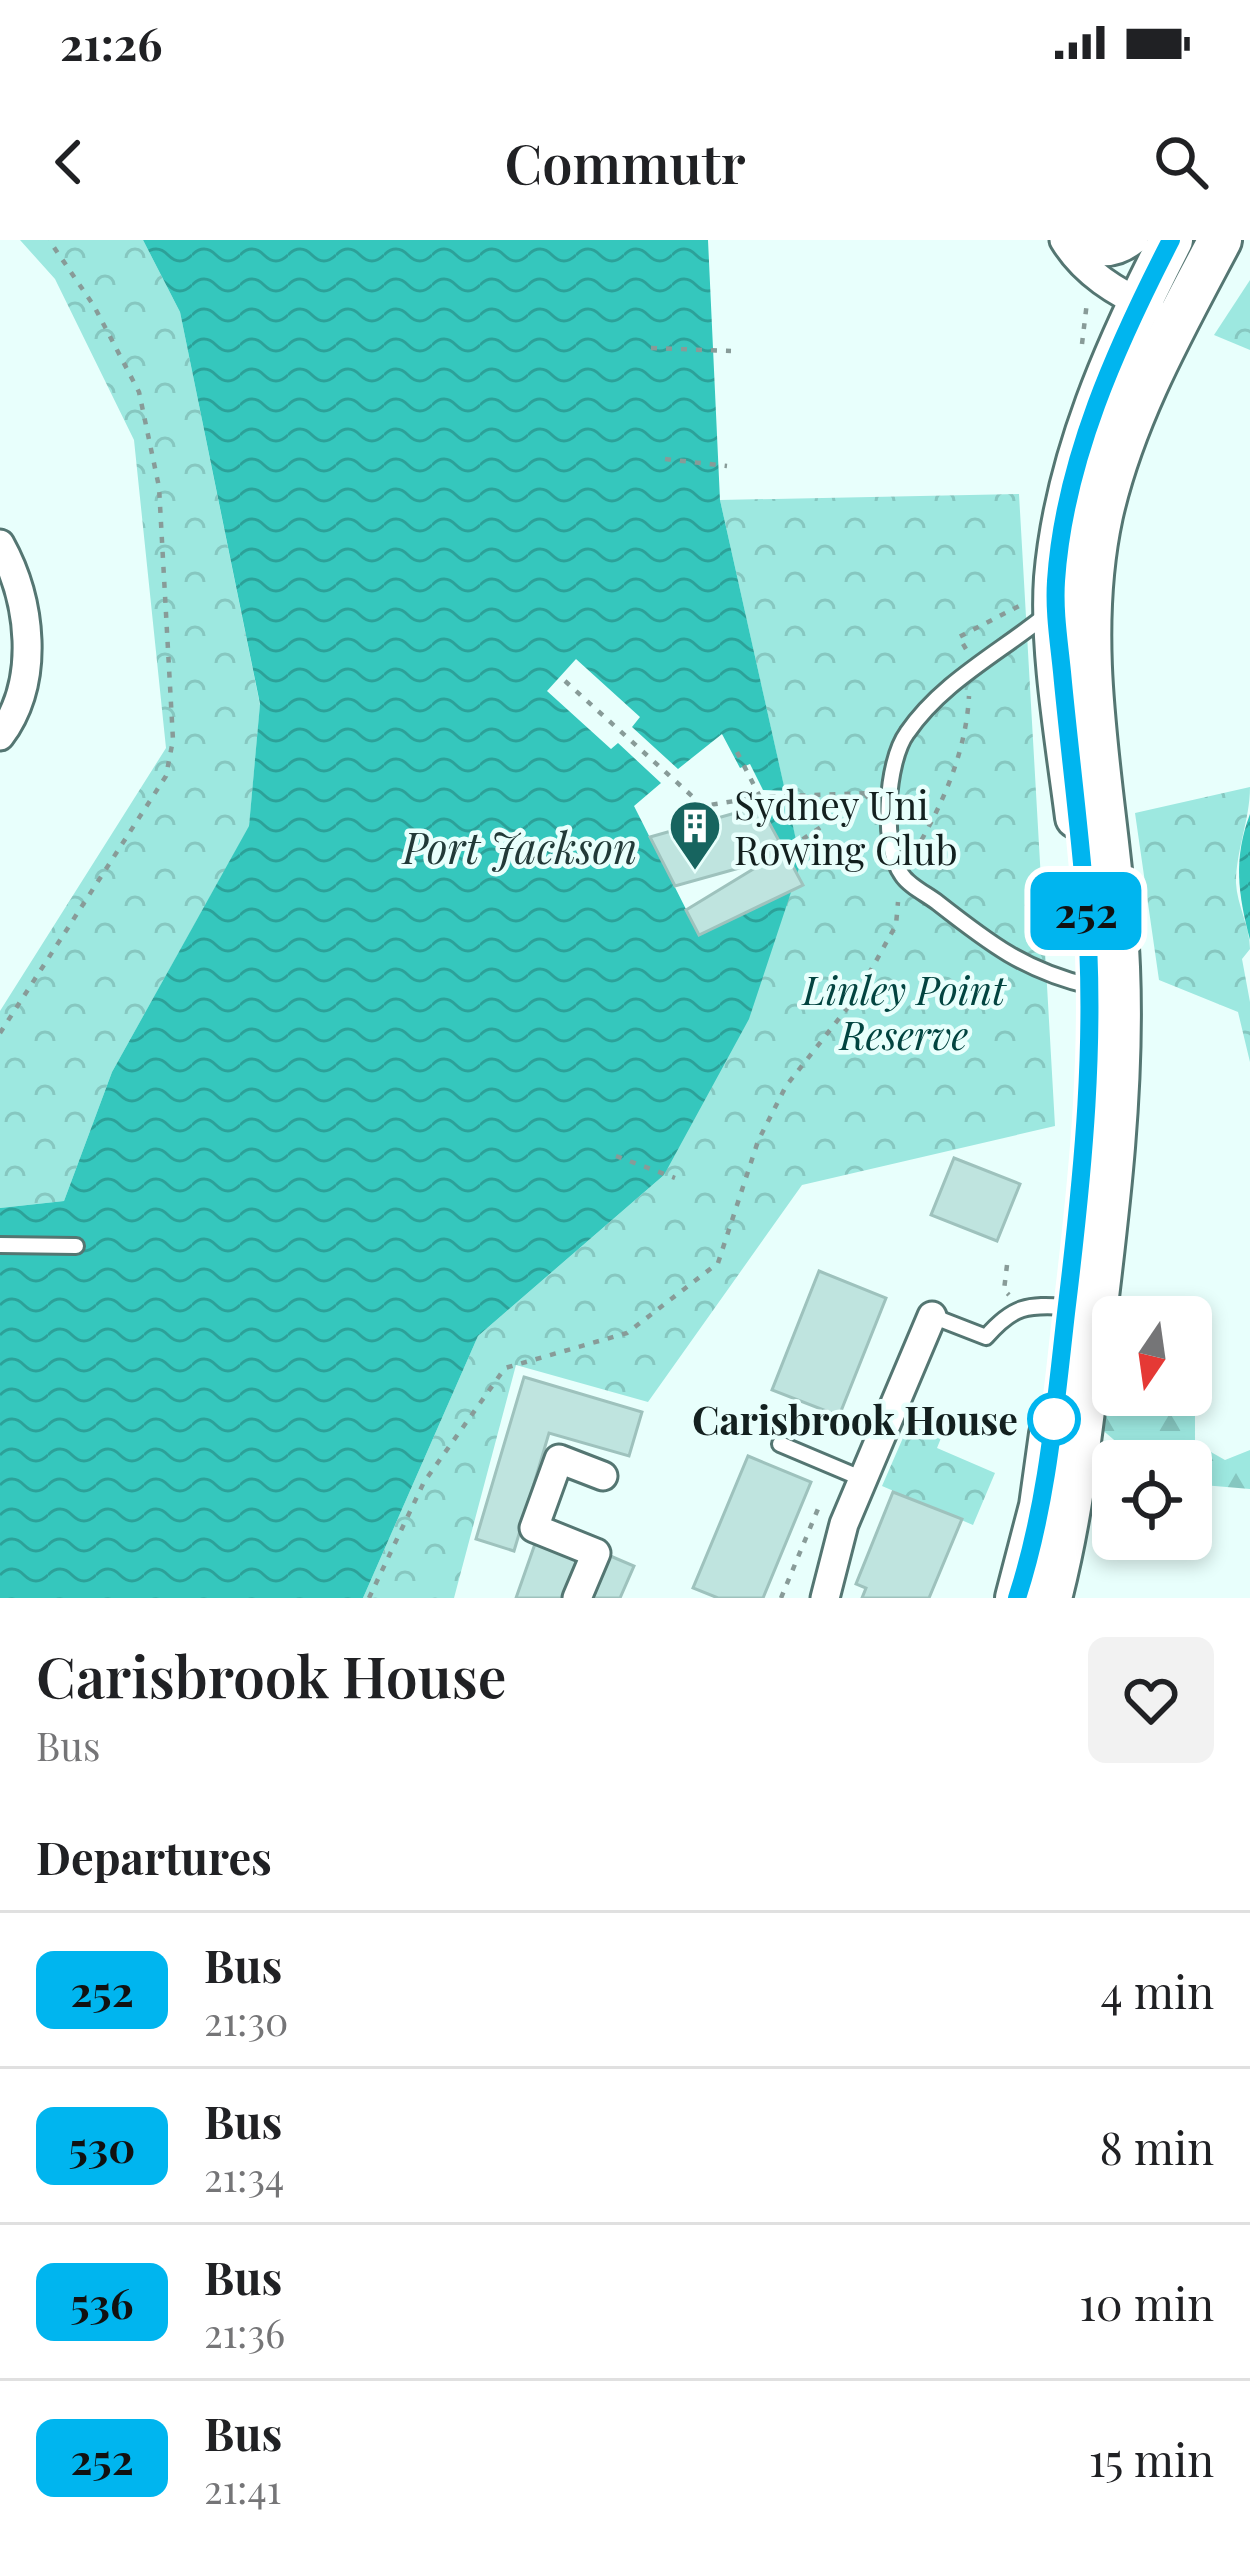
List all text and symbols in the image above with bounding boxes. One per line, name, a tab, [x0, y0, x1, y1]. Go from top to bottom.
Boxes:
text: 21:26	[60, 12, 163, 72]
text: Commutr	[504, 126, 746, 198]
icon: back	[36, 129, 102, 195]
icon: search	[1148, 129, 1214, 195]
place label: Sydney Uni Rowing Club	[734, 778, 958, 875]
building icon: Sydney Uni Rowing Club	[667, 798, 723, 872]
water label: Port Jackson	[401, 819, 637, 875]
line badge: 252	[1017, 872, 1155, 950]
text: 252	[1054, 883, 1118, 939]
park label: Linley Point Reserve	[801, 963, 1007, 1060]
north arrow	[1092, 1296, 1212, 1416]
map controls	[1092, 1296, 1212, 1560]
place label: Carisbrook House	[692, 1393, 1018, 1445]
marker: Carisbrook House	[1029, 1394, 1079, 1444]
button: locate	[1092, 1440, 1212, 1560]
text: Carisbrook House	[36, 1636, 507, 1712]
button: heart	[1088, 1637, 1214, 1763]
text: Bus	[36, 1719, 100, 1771]
text: Departures	[36, 1826, 272, 1886]
text: Bus	[204, 1934, 282, 1994]
text: 4 min	[1101, 1960, 1214, 2020]
text: 252	[70, 1962, 134, 2018]
text: 21:30	[204, 1994, 288, 2046]
text: Bus	[204, 2090, 282, 2150]
text: 8 min	[1099, 2116, 1214, 2176]
text: 530	[69, 2118, 135, 2174]
text: 21:34	[204, 2150, 284, 2202]
text: Bus	[204, 2246, 282, 2306]
text: 10 min	[1079, 2272, 1214, 2332]
text: 536	[70, 2274, 134, 2330]
text: 21:36	[204, 2306, 285, 2358]
text: Bus	[204, 2402, 282, 2462]
text: 15 min	[1089, 2428, 1214, 2488]
text: 252	[70, 2430, 134, 2486]
text: 21:41	[204, 2462, 281, 2514]

